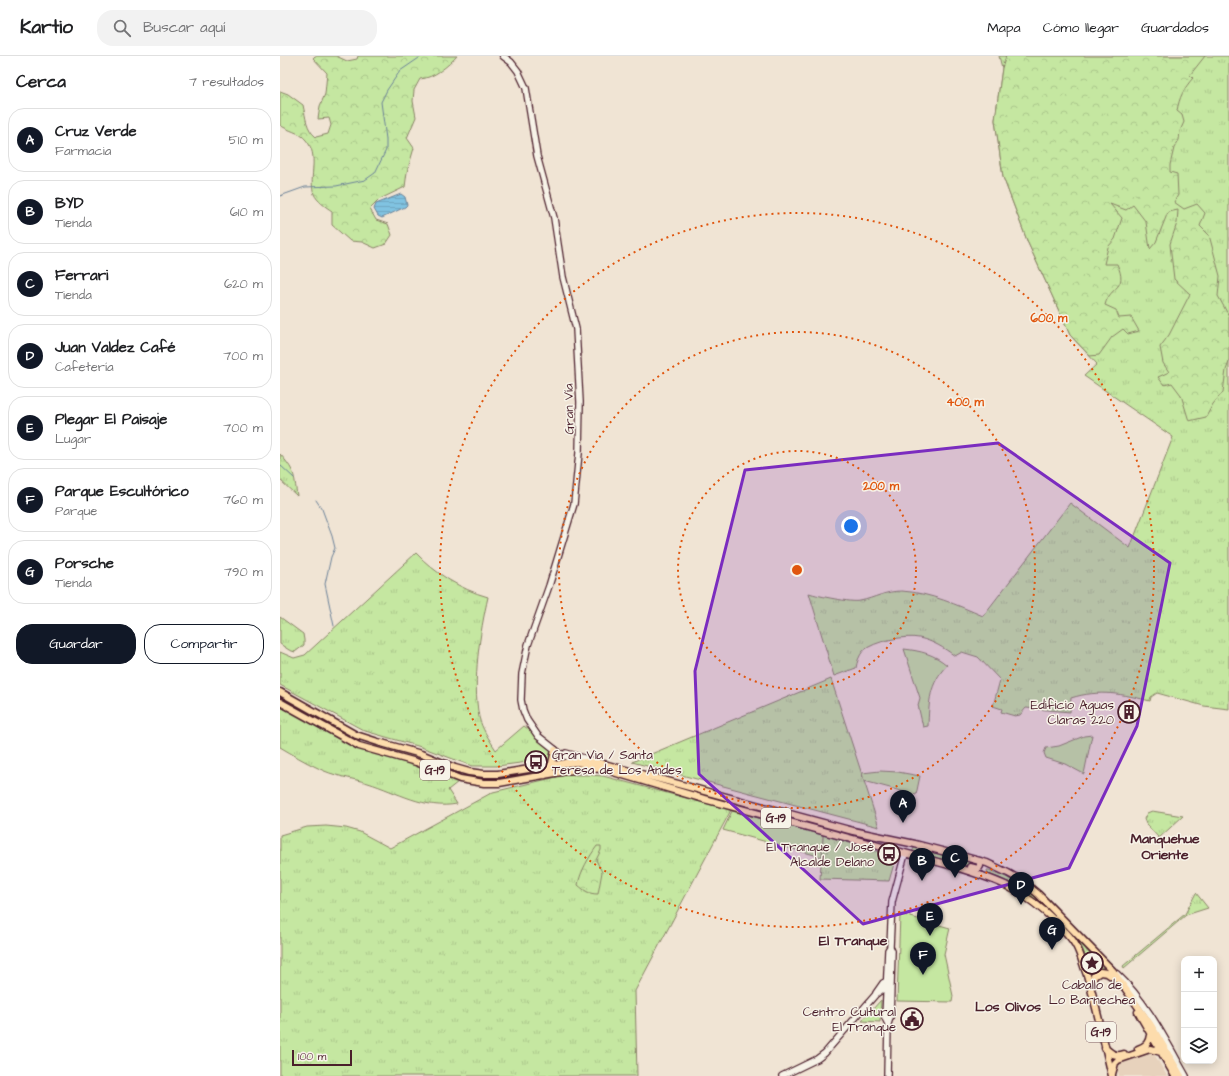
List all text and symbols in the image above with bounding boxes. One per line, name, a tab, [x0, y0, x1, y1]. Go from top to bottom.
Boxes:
search box	[97, 10, 377, 46]
text: Kartio	[20, 14, 73, 41]
icon: search	[111, 17, 133, 39]
text: Buscar aquí	[143, 17, 225, 38]
text: Mapa	[987, 18, 1021, 38]
text: Cómo llegar	[1043, 18, 1119, 38]
text: Guardados	[1141, 18, 1209, 38]
text: Cerca	[16, 70, 66, 94]
text: 7 resultados	[189, 73, 264, 91]
text: Cruz Verde	[55, 121, 137, 142]
text: A	[26, 131, 34, 149]
text: 510 m	[229, 131, 263, 149]
text: Farmacia	[55, 142, 111, 160]
text: BYD	[55, 193, 83, 214]
text: B	[25, 203, 35, 221]
text: 610 m	[230, 203, 263, 221]
text: Tienda	[55, 214, 92, 232]
text: Ferrari	[55, 265, 108, 286]
text: C	[25, 275, 35, 293]
text: 620 m	[224, 275, 263, 293]
text: Tienda	[55, 286, 92, 304]
text: 600 m	[1031, 310, 1068, 327]
text: Juan Valdez Café	[55, 337, 176, 358]
text: D	[26, 347, 34, 365]
text: 700 m	[223, 347, 263, 365]
text: Cafetería	[55, 358, 114, 376]
street label: Gran Vía	[560, 383, 578, 435]
text: 400 m	[946, 394, 984, 411]
text: Plegar El Paisaje	[55, 409, 167, 430]
text: E	[26, 419, 34, 437]
text: 700 m	[223, 419, 263, 437]
text: Lugar	[55, 430, 91, 448]
text: 200 m	[862, 478, 900, 495]
text: Parque Escultórico	[55, 481, 189, 502]
text: F	[25, 491, 35, 509]
text: 760 m	[223, 491, 263, 509]
text: Parque	[55, 502, 97, 520]
your location	[841, 516, 861, 536]
text: Porsche	[55, 553, 114, 574]
text: G	[25, 563, 35, 581]
text: 790 m	[224, 563, 263, 581]
centre of rings	[790, 563, 804, 577]
text: Tienda	[55, 574, 92, 592]
button: Guardar	[16, 624, 136, 664]
button: Compartir	[144, 624, 264, 664]
place label: Edificio Aguas Claras 220	[1031, 696, 1114, 729]
building icon: Edificio Aguas Claras 220	[1116, 699, 1142, 725]
place label: Gran Via / Santa Teresa de Los Andes	[552, 746, 682, 779]
bus stop icon: Gran Via / Santa Teresa de Los Andes	[523, 749, 549, 775]
road number: G-19	[420, 760, 450, 780]
pin: A	[890, 790, 916, 823]
road number: G-19	[761, 808, 791, 828]
district label: Manquehue Oriente	[1130, 829, 1200, 865]
place label: El Tranque / José Alcalde Delano	[766, 838, 875, 871]
bus stop icon: El Tranque / José Alcalde Delano	[876, 841, 902, 867]
pin: C	[942, 845, 968, 878]
pin: B	[909, 848, 935, 881]
pin: D	[1008, 872, 1034, 905]
pin: E	[917, 903, 943, 936]
pin: G	[1039, 917, 1065, 950]
district label: El Tranque	[819, 931, 888, 951]
pin: F	[910, 942, 936, 975]
place icon: Caballo de Lo Barnechea	[1079, 950, 1105, 976]
map controls	[1181, 956, 1217, 1064]
button: +	[1181, 956, 1217, 992]
place label: Caballo de Lo Barnechea	[1049, 976, 1136, 1009]
button: −	[1181, 992, 1217, 1028]
district label: Los Olivos	[975, 997, 1041, 1017]
place label: Centro Cultural El Tranque	[803, 1003, 896, 1036]
public building icon: Centro Cultural El Tranque	[899, 1006, 925, 1032]
road number: G-19	[1086, 1022, 1116, 1042]
button: layers	[1181, 1028, 1217, 1064]
scale bar	[292, 1048, 352, 1067]
text: 100 m	[298, 1049, 326, 1064]

